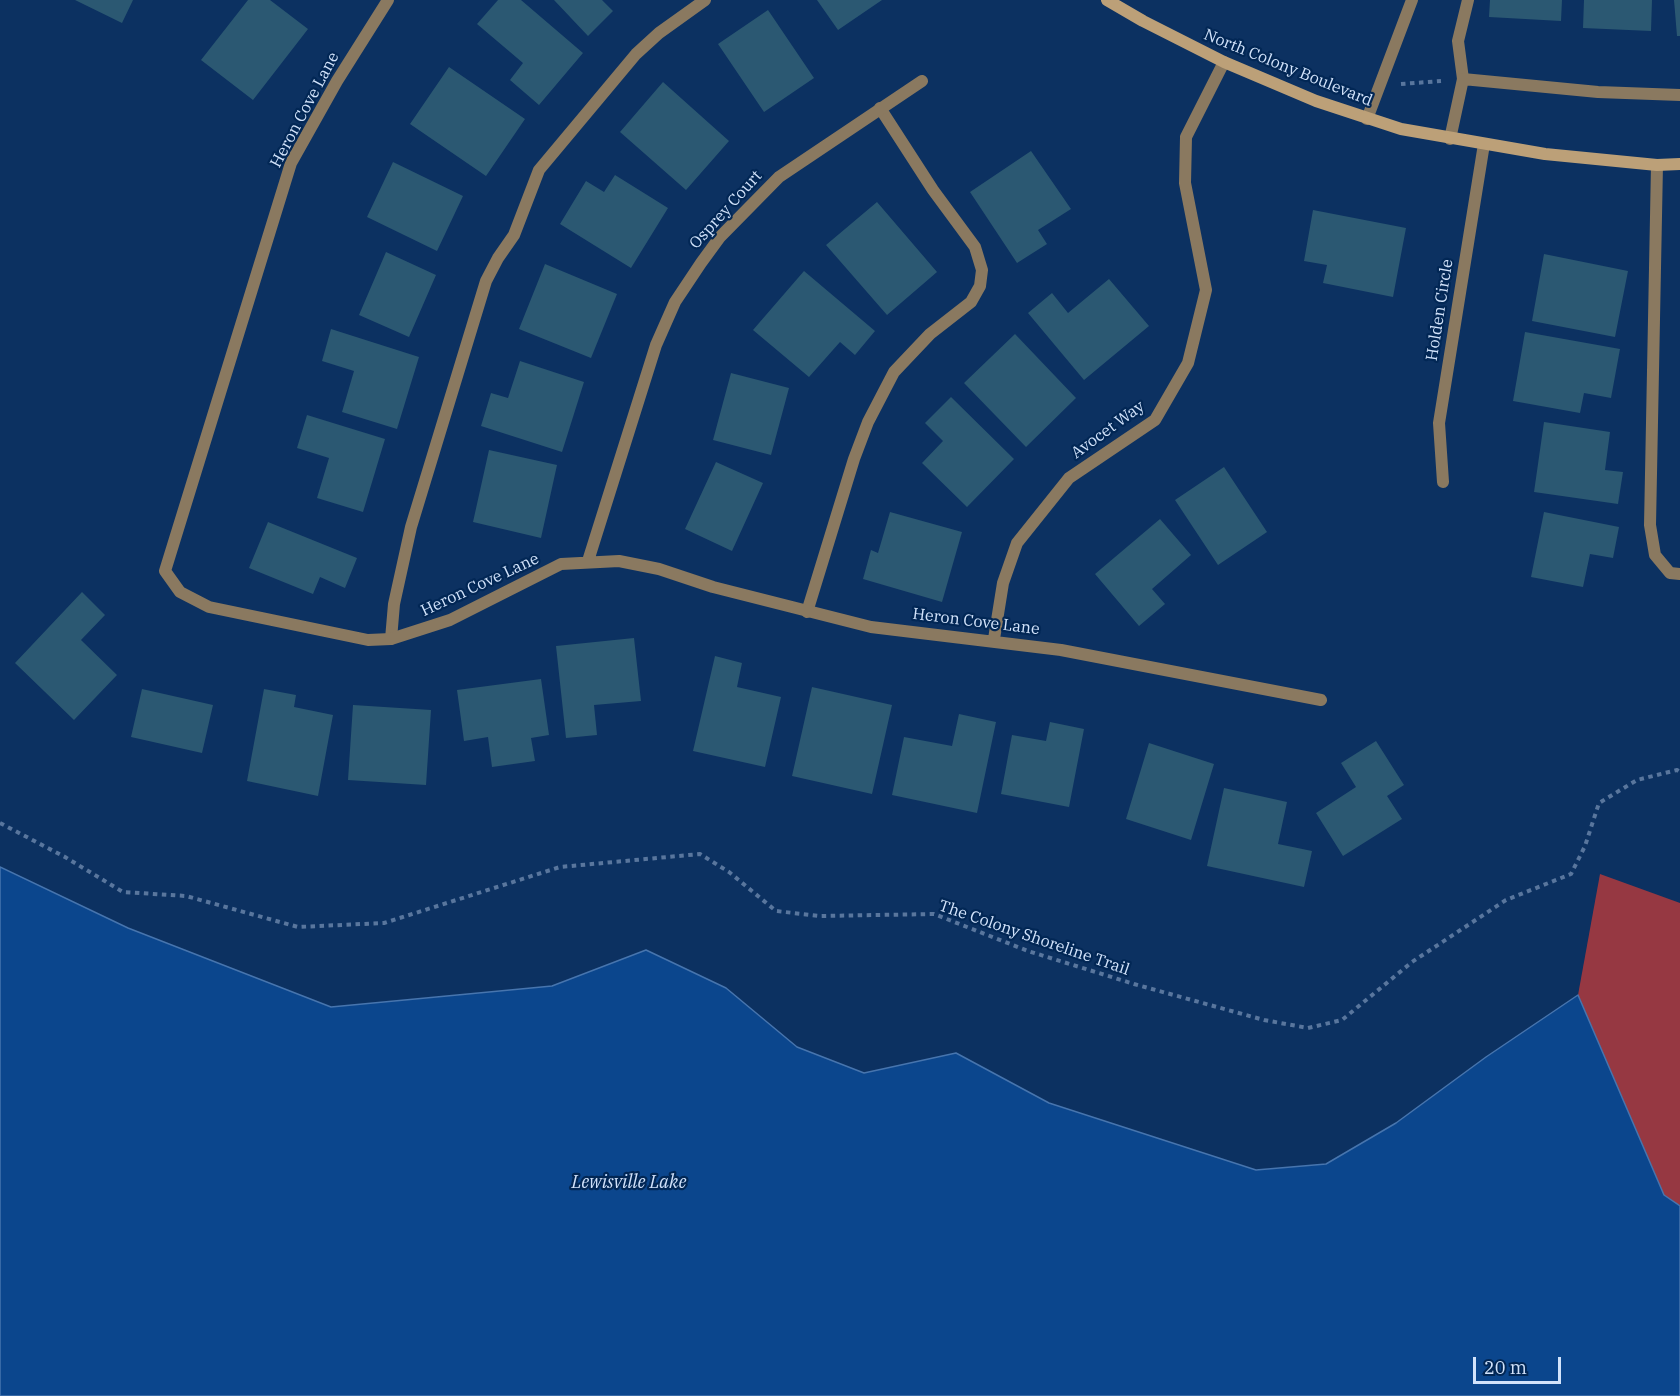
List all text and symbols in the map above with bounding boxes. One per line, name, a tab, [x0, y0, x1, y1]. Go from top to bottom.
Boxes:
street label: North Colony Boulevard	[1201, 25, 1375, 111]
street label: Heron Cove Lane	[266, 49, 344, 171]
street label: Osprey Court	[686, 167, 766, 253]
street label: Holden Circle	[1422, 258, 1458, 362]
street label: Avocet Way	[1068, 397, 1148, 463]
street label: Heron Cove Lane	[418, 549, 542, 621]
street label: Heron Cove Lane	[911, 605, 1041, 639]
street label: The Colony Shoreline Trail	[936, 896, 1132, 980]
water label: Lewisville Lake	[572, 1172, 686, 1194]
scale bar	[1476, 1345, 1564, 1383]
text: 20 m	[1484, 1356, 1527, 1379]

